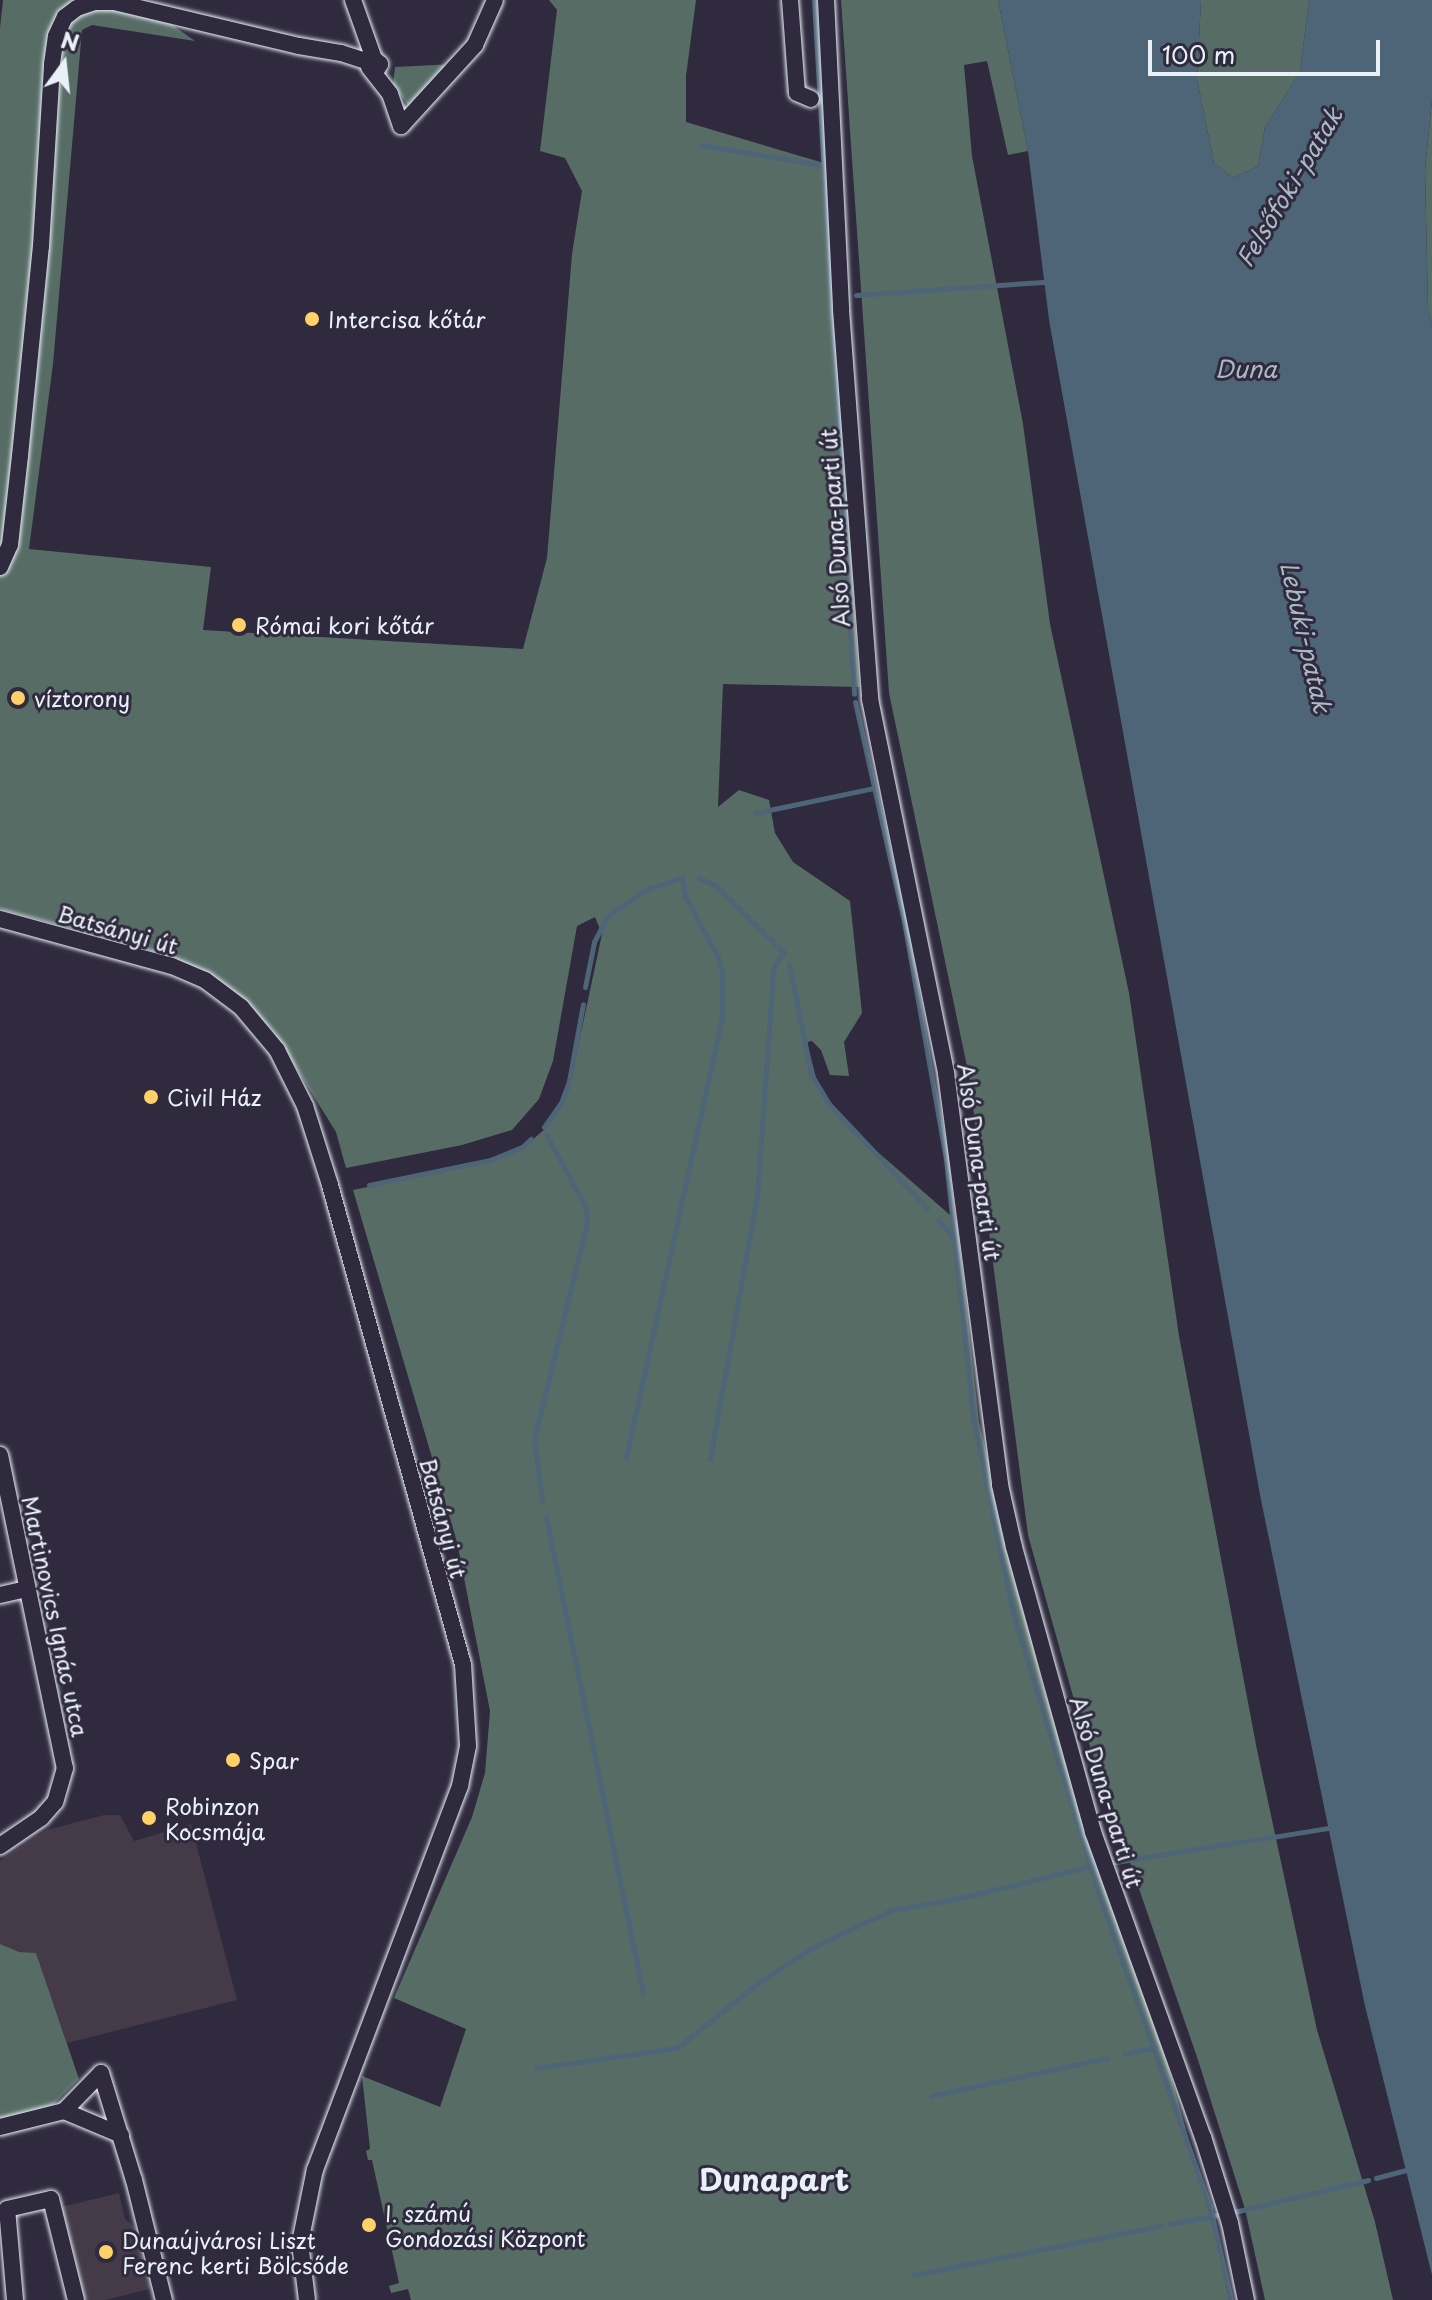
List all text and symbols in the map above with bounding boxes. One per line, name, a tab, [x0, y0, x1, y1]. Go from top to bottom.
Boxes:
text: N	[58, 22, 83, 59]
north arrow	[24, 24, 104, 104]
scale bar	[1152, 24, 1384, 74]
text: 100 m	[1162, 36, 1235, 72]
water label: Felsőfoki-patak	[1230, 102, 1348, 272]
place label: Intercisa kőtár	[328, 306, 485, 332]
marker: Intercisa kőtár	[303, 310, 321, 328]
water label: Duna	[1215, 355, 1277, 383]
street label: Alsó Duna-parti út	[814, 427, 854, 629]
water label: Lebuki-patak	[1275, 559, 1337, 715]
place label: Római kori kőtár	[255, 612, 434, 638]
marker: Római kori kőtár	[230, 616, 248, 634]
place label: víztorony	[34, 685, 130, 711]
marker: víztorony	[9, 689, 27, 707]
street label: Batsányi út	[55, 899, 181, 959]
street label: Alsó Duna-parti út	[953, 1060, 1007, 1264]
place label: Civil Ház	[167, 1084, 262, 1110]
marker: Civil Ház	[142, 1088, 160, 1106]
street label: Batsányi út	[415, 1455, 473, 1581]
street label: Martinovics Ignác utca	[18, 1493, 94, 1739]
street label: Alsó Duna-parti út	[1065, 1692, 1149, 1892]
place label: Spar	[249, 1747, 299, 1773]
marker: Spar	[224, 1751, 242, 1769]
place label: Robinzon Kocsmája	[165, 1792, 265, 1844]
marker: Robinzon Kocsmája	[140, 1809, 158, 1827]
district label: Dunapart	[699, 2161, 849, 2197]
place label: I. számú Gondozási Központ	[385, 2199, 585, 2250]
marker: I. számú Gondozási Központ	[360, 2216, 378, 2234]
place label: Dunaújvárosi Liszt Ferenc kerti Bölcsőde	[122, 2226, 350, 2278]
marker: Dunaújvárosi Liszt Ferenc kerti Bölcsőde	[97, 2243, 115, 2261]

